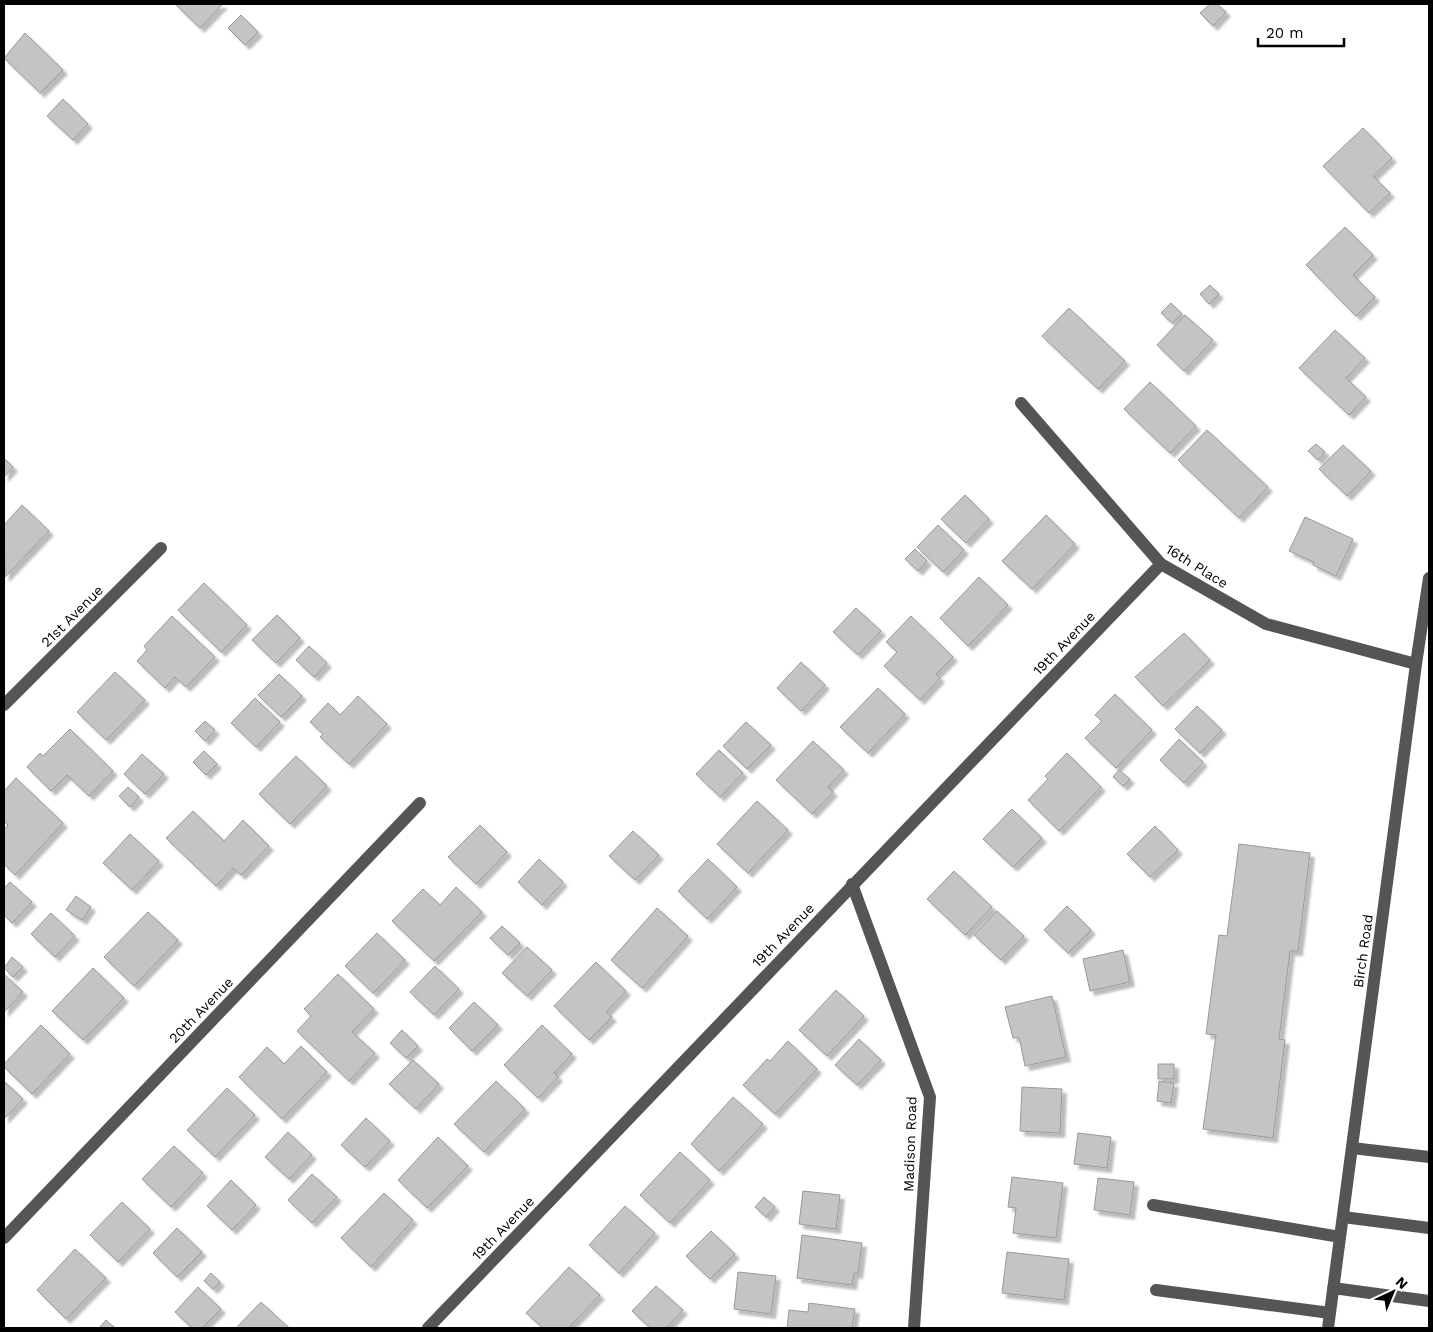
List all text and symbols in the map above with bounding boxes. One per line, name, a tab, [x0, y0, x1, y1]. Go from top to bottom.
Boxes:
scale bar	[1258, 15, 1344, 47]
text: 20 m	[1266, 24, 1304, 42]
street label: 16th Place	[1163, 541, 1231, 591]
street label: 21st Avenue	[38, 582, 106, 650]
street label: 19th Avenue	[1030, 608, 1098, 678]
street label: 19th Avenue	[749, 900, 817, 970]
street label: Birch Road	[1350, 913, 1376, 989]
street label: 20th Avenue	[166, 974, 236, 1046]
street label: Madison Road	[900, 1096, 920, 1192]
street label: 19th Avenue	[469, 1193, 537, 1263]
north arrow	[1368, 1267, 1418, 1317]
text: N	[1393, 1273, 1411, 1292]

